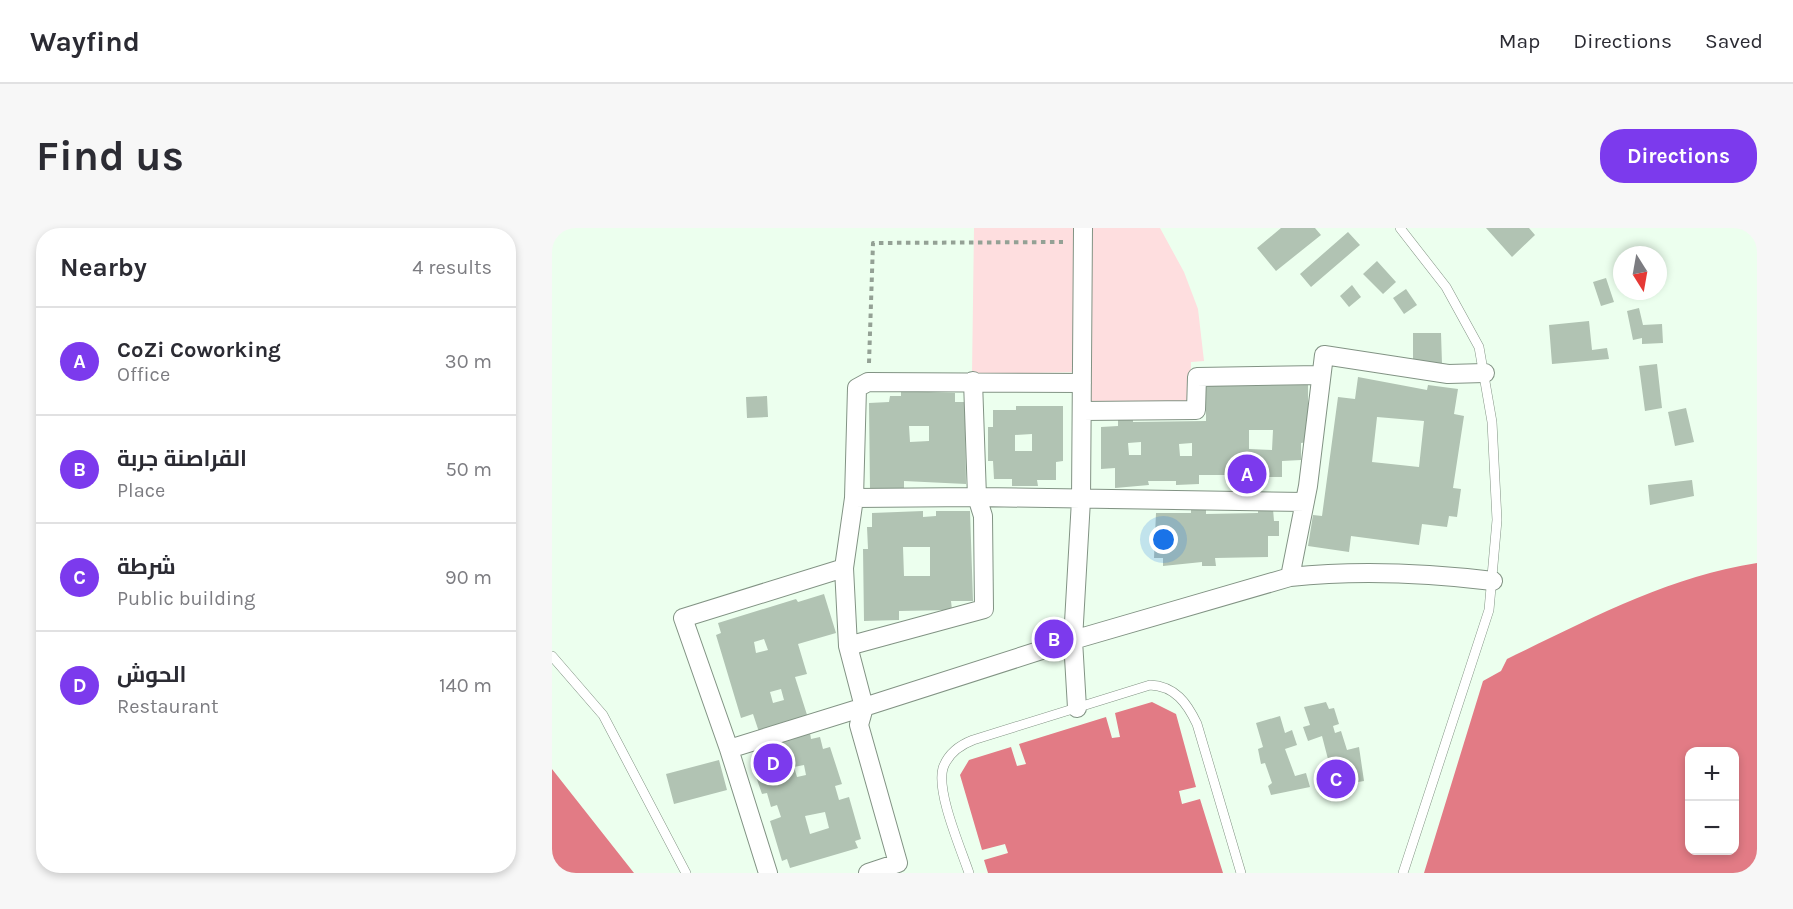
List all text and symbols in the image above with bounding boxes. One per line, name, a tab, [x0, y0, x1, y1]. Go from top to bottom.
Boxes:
text: Wayfind	[30, 25, 140, 58]
text: Map	[1499, 29, 1540, 53]
text: Directions	[1573, 29, 1672, 53]
text: Saved	[1705, 29, 1763, 53]
button: Directions	[1600, 129, 1757, 183]
text: Find us	[36, 131, 184, 181]
north arrow	[1613, 246, 1667, 300]
text: Nearby	[60, 252, 147, 283]
text: 4 results	[412, 256, 492, 279]
text: CoZi Coworking	[117, 337, 281, 363]
text: A	[73, 350, 86, 373]
text: 30 m	[445, 350, 492, 373]
text: Office	[117, 363, 170, 386]
text: القراصنة جربة	[117, 446, 247, 472]
pin: A	[1228, 452, 1266, 496]
text: B	[73, 458, 86, 481]
text: 50 m	[445, 458, 492, 481]
text: Place	[117, 479, 165, 502]
your location	[1149, 525, 1178, 554]
text: شرطة	[117, 554, 176, 580]
text: C	[73, 566, 86, 589]
text: 90 m	[445, 566, 492, 589]
text: Public building	[117, 587, 255, 610]
pin: B	[1034, 616, 1074, 662]
text: الحوش	[117, 662, 186, 688]
text: D	[73, 674, 86, 697]
text: 140 m	[439, 674, 492, 697]
text: Restaurant	[117, 695, 219, 718]
pin: D	[754, 740, 792, 786]
map controls	[1685, 747, 1739, 855]
button: +	[1685, 747, 1739, 801]
pin: C	[1316, 756, 1356, 802]
button: −	[1685, 801, 1739, 855]

